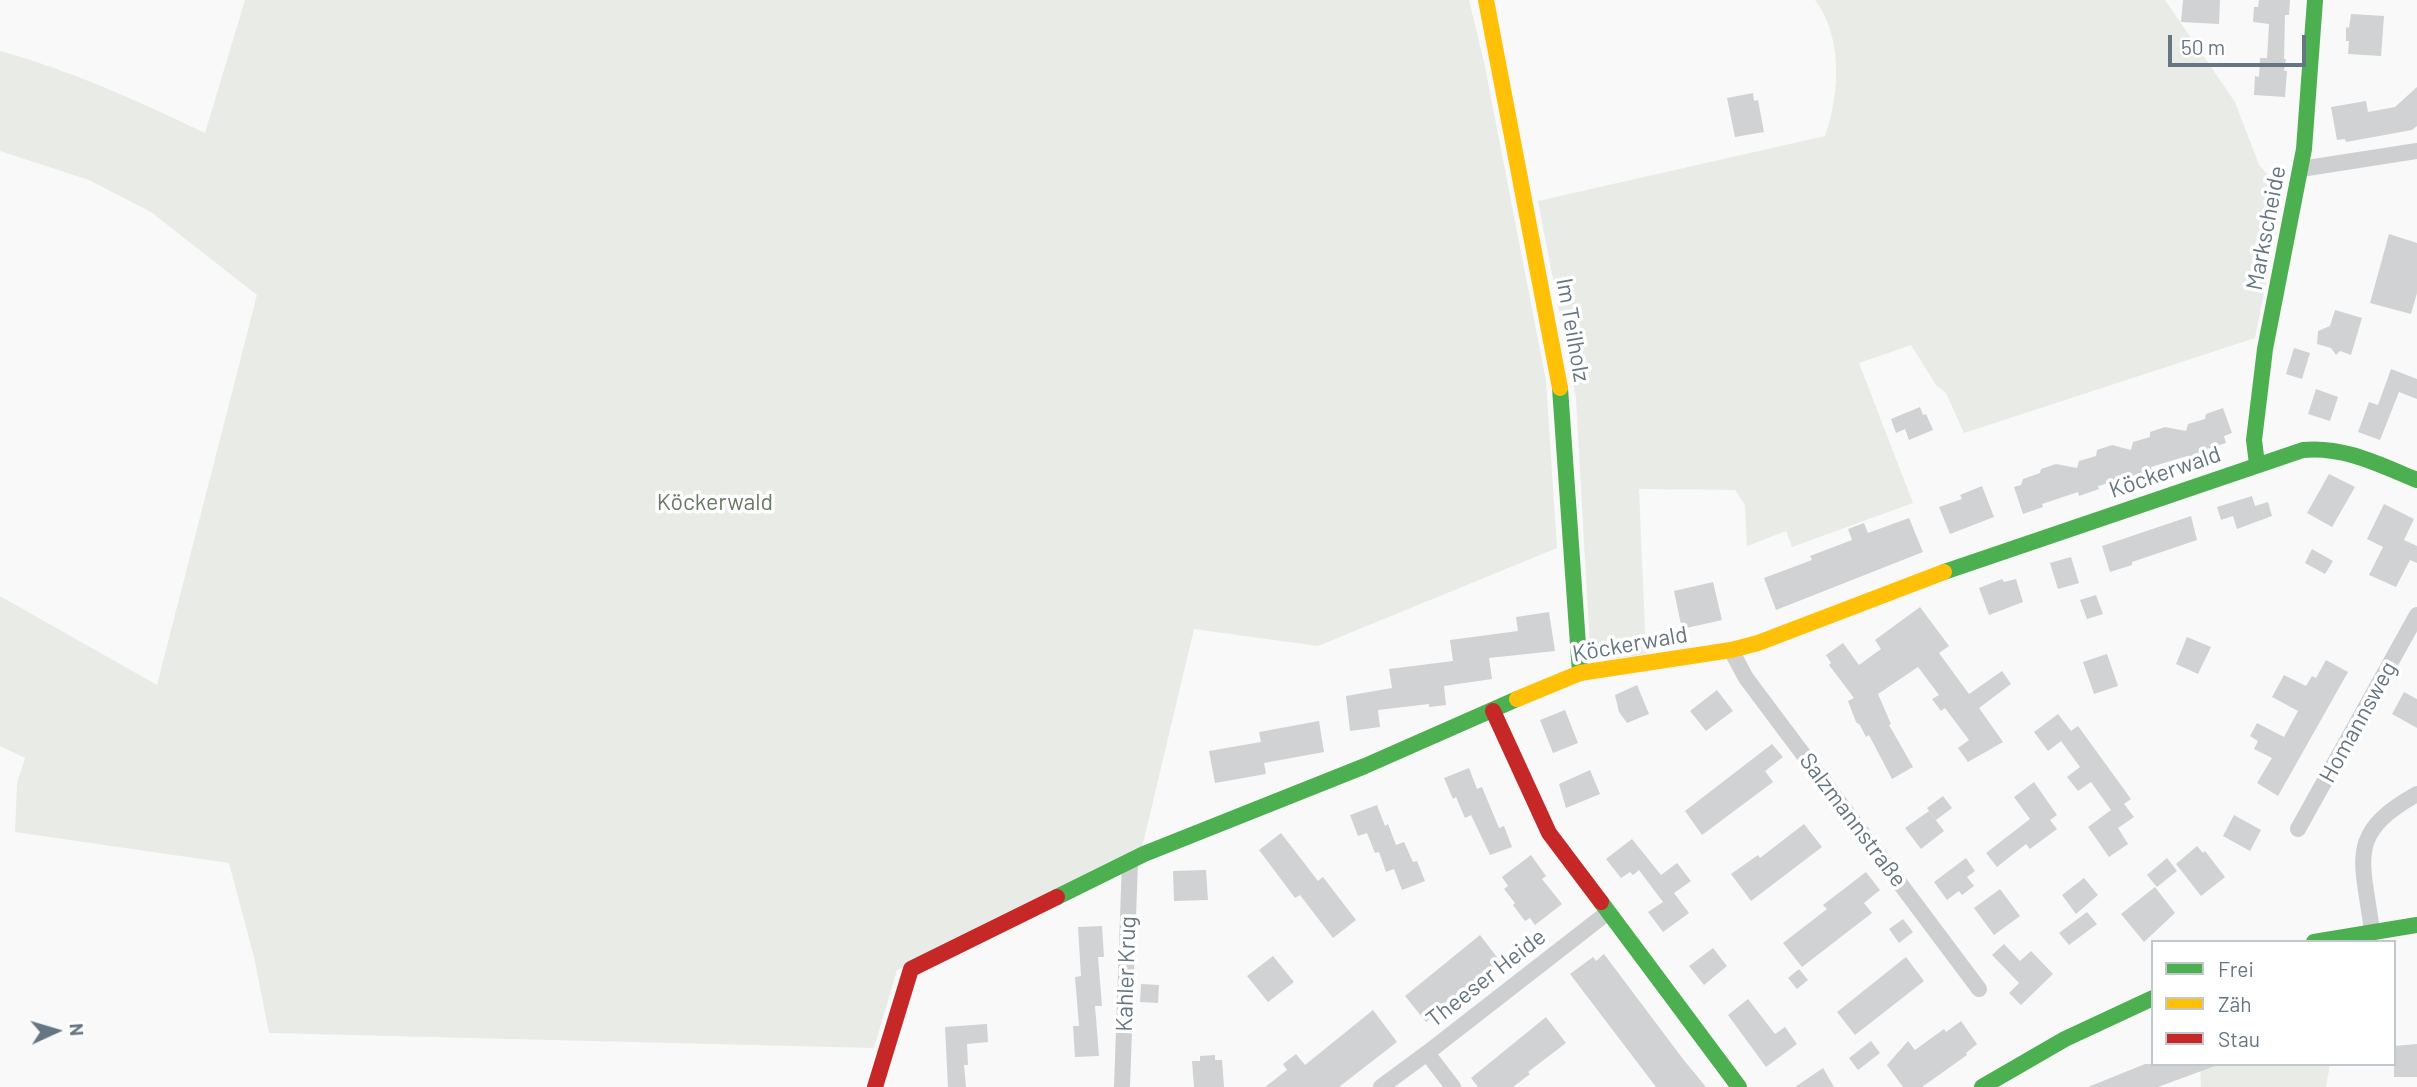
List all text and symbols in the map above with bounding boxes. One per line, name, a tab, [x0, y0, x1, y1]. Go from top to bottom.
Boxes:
scale bar	[2172, 21, 2310, 65]
text: 50 m	[2181, 34, 2225, 59]
street label: Markscheide	[2240, 163, 2292, 293]
street label: Im Teilholz	[1550, 276, 1596, 384]
street label: Köckerwald	[2106, 440, 2224, 504]
park label: Köckerwald	[657, 488, 773, 516]
street label: Köckerwald	[1570, 620, 1690, 668]
street label: Homannsweg	[2313, 657, 2403, 787]
street label: Salzmannstraße	[1794, 747, 1912, 893]
street label: Kahler Krug	[1110, 916, 1142, 1032]
street label: Theeser Heide	[1421, 923, 1551, 1033]
legend	[2151, 940, 2396, 1066]
text: Frei	[2218, 956, 2254, 981]
text: Zäh	[2218, 991, 2252, 1016]
north arrow	[21, 996, 91, 1066]
text: N	[66, 1022, 89, 1037]
text: Stau	[2218, 1026, 2260, 1051]

